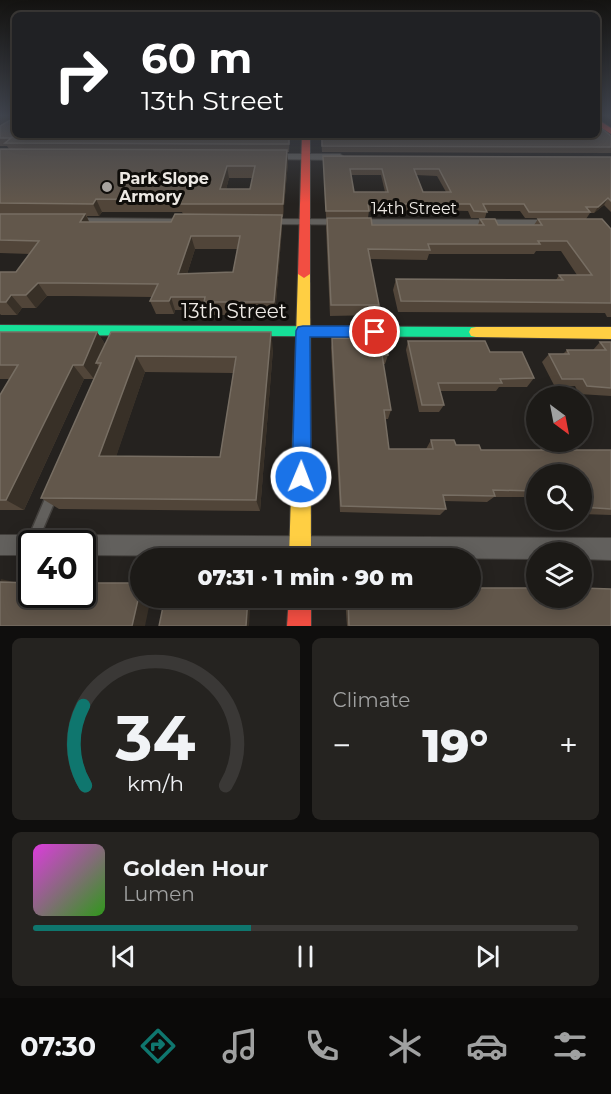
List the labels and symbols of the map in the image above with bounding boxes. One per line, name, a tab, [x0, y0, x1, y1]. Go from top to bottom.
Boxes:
place label: Park Slope Armory	[118, 169, 209, 206]
marker: Park Slope Armory	[100, 180, 114, 194]
street label: 14th Street	[371, 199, 458, 218]
street label: 13th Street	[181, 299, 287, 323]
pin	[349, 306, 400, 357]
north arrow	[526, 386, 592, 452]
position arrow	[269, 445, 333, 509]
speed limit sign: 40	[18, 530, 96, 608]

